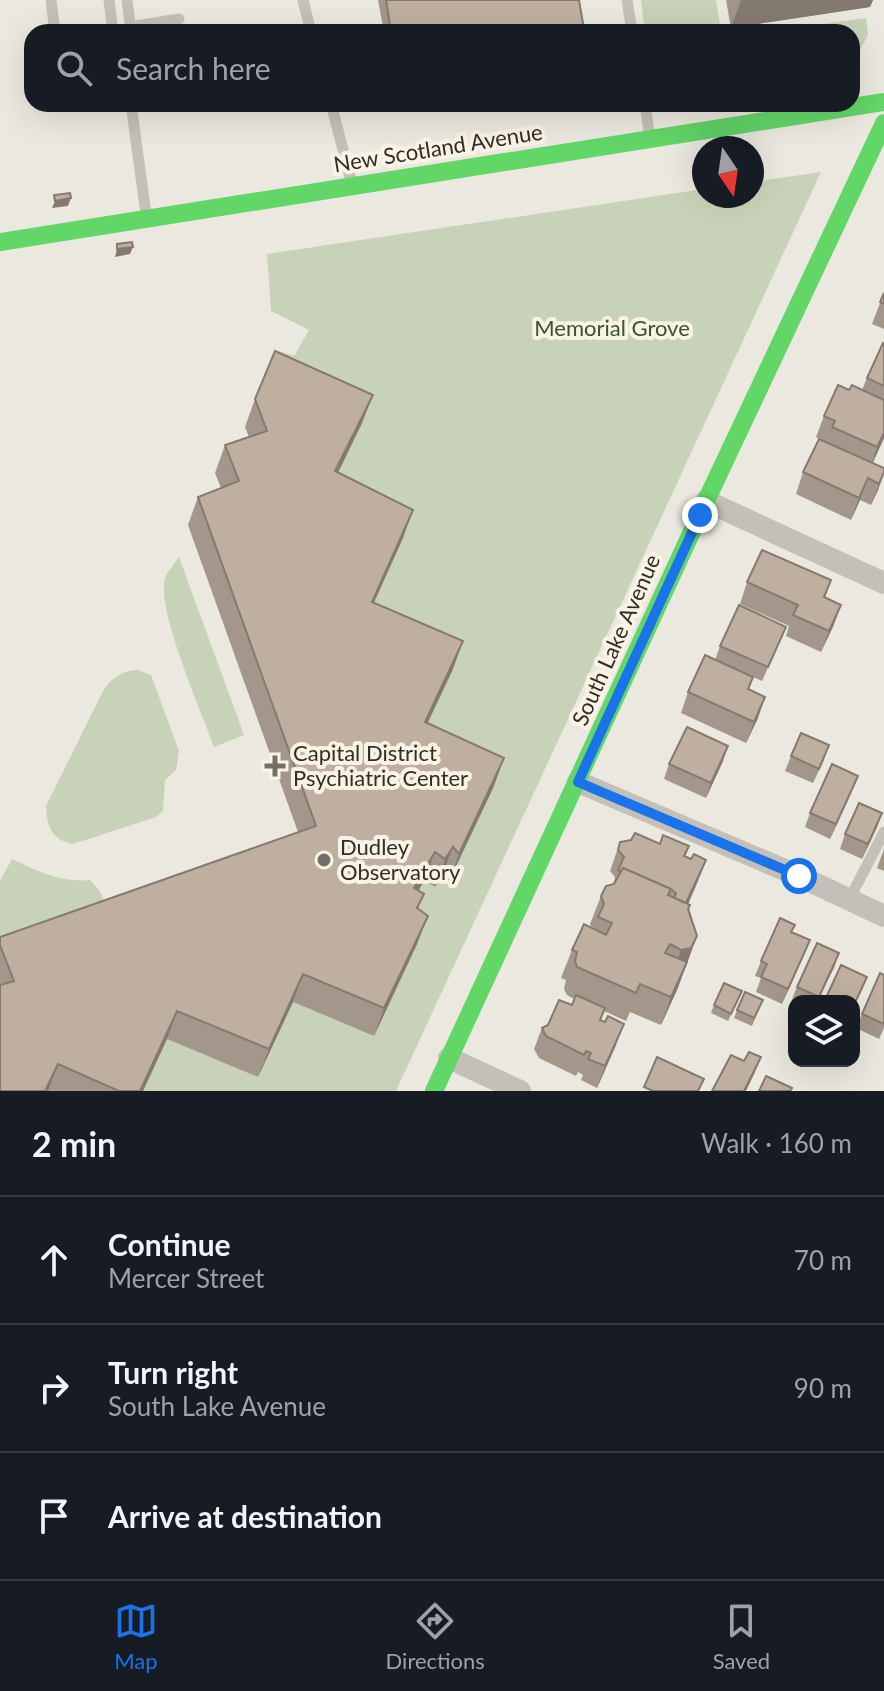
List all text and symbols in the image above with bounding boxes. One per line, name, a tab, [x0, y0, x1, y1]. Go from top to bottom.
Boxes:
search box	[24, 24, 860, 112]
icon: search	[52, 46, 96, 90]
text: Search here	[116, 50, 271, 86]
street label: New Scotland Avenue	[332, 118, 544, 177]
north arrow	[692, 136, 764, 208]
park label: Memorial Grove	[534, 314, 690, 341]
route end	[682, 497, 718, 533]
street label: South Lake Avenue	[566, 550, 665, 730]
place label: Capital District Psychiatric Center	[293, 739, 468, 791]
marker: Capital District Psychiatric Center	[264, 755, 286, 777]
place label: Dudley Observatory	[340, 833, 461, 885]
marker: Dudley Observatory	[315, 851, 333, 869]
route start	[781, 858, 817, 894]
map controls	[788, 995, 860, 1067]
button: layers	[788, 995, 860, 1067]
text: 2 min	[32, 1123, 116, 1164]
text: Walk · 160 m	[701, 1127, 852, 1159]
text: Continue	[108, 1226, 231, 1262]
icon: ahead	[32, 1238, 76, 1282]
text: 70 m	[794, 1244, 852, 1276]
text: Mercer Street	[108, 1262, 264, 1294]
text: Turn right	[108, 1354, 238, 1390]
icon: right	[32, 1366, 76, 1410]
text: 90 m	[794, 1372, 852, 1404]
text: South Lake Avenue	[108, 1390, 326, 1422]
icon: arrive	[32, 1494, 76, 1538]
text: Arrive at destination	[108, 1498, 382, 1534]
tab: Map	[114, 1599, 158, 1674]
tab: Directions	[386, 1599, 485, 1674]
tab: Saved	[713, 1599, 770, 1674]

